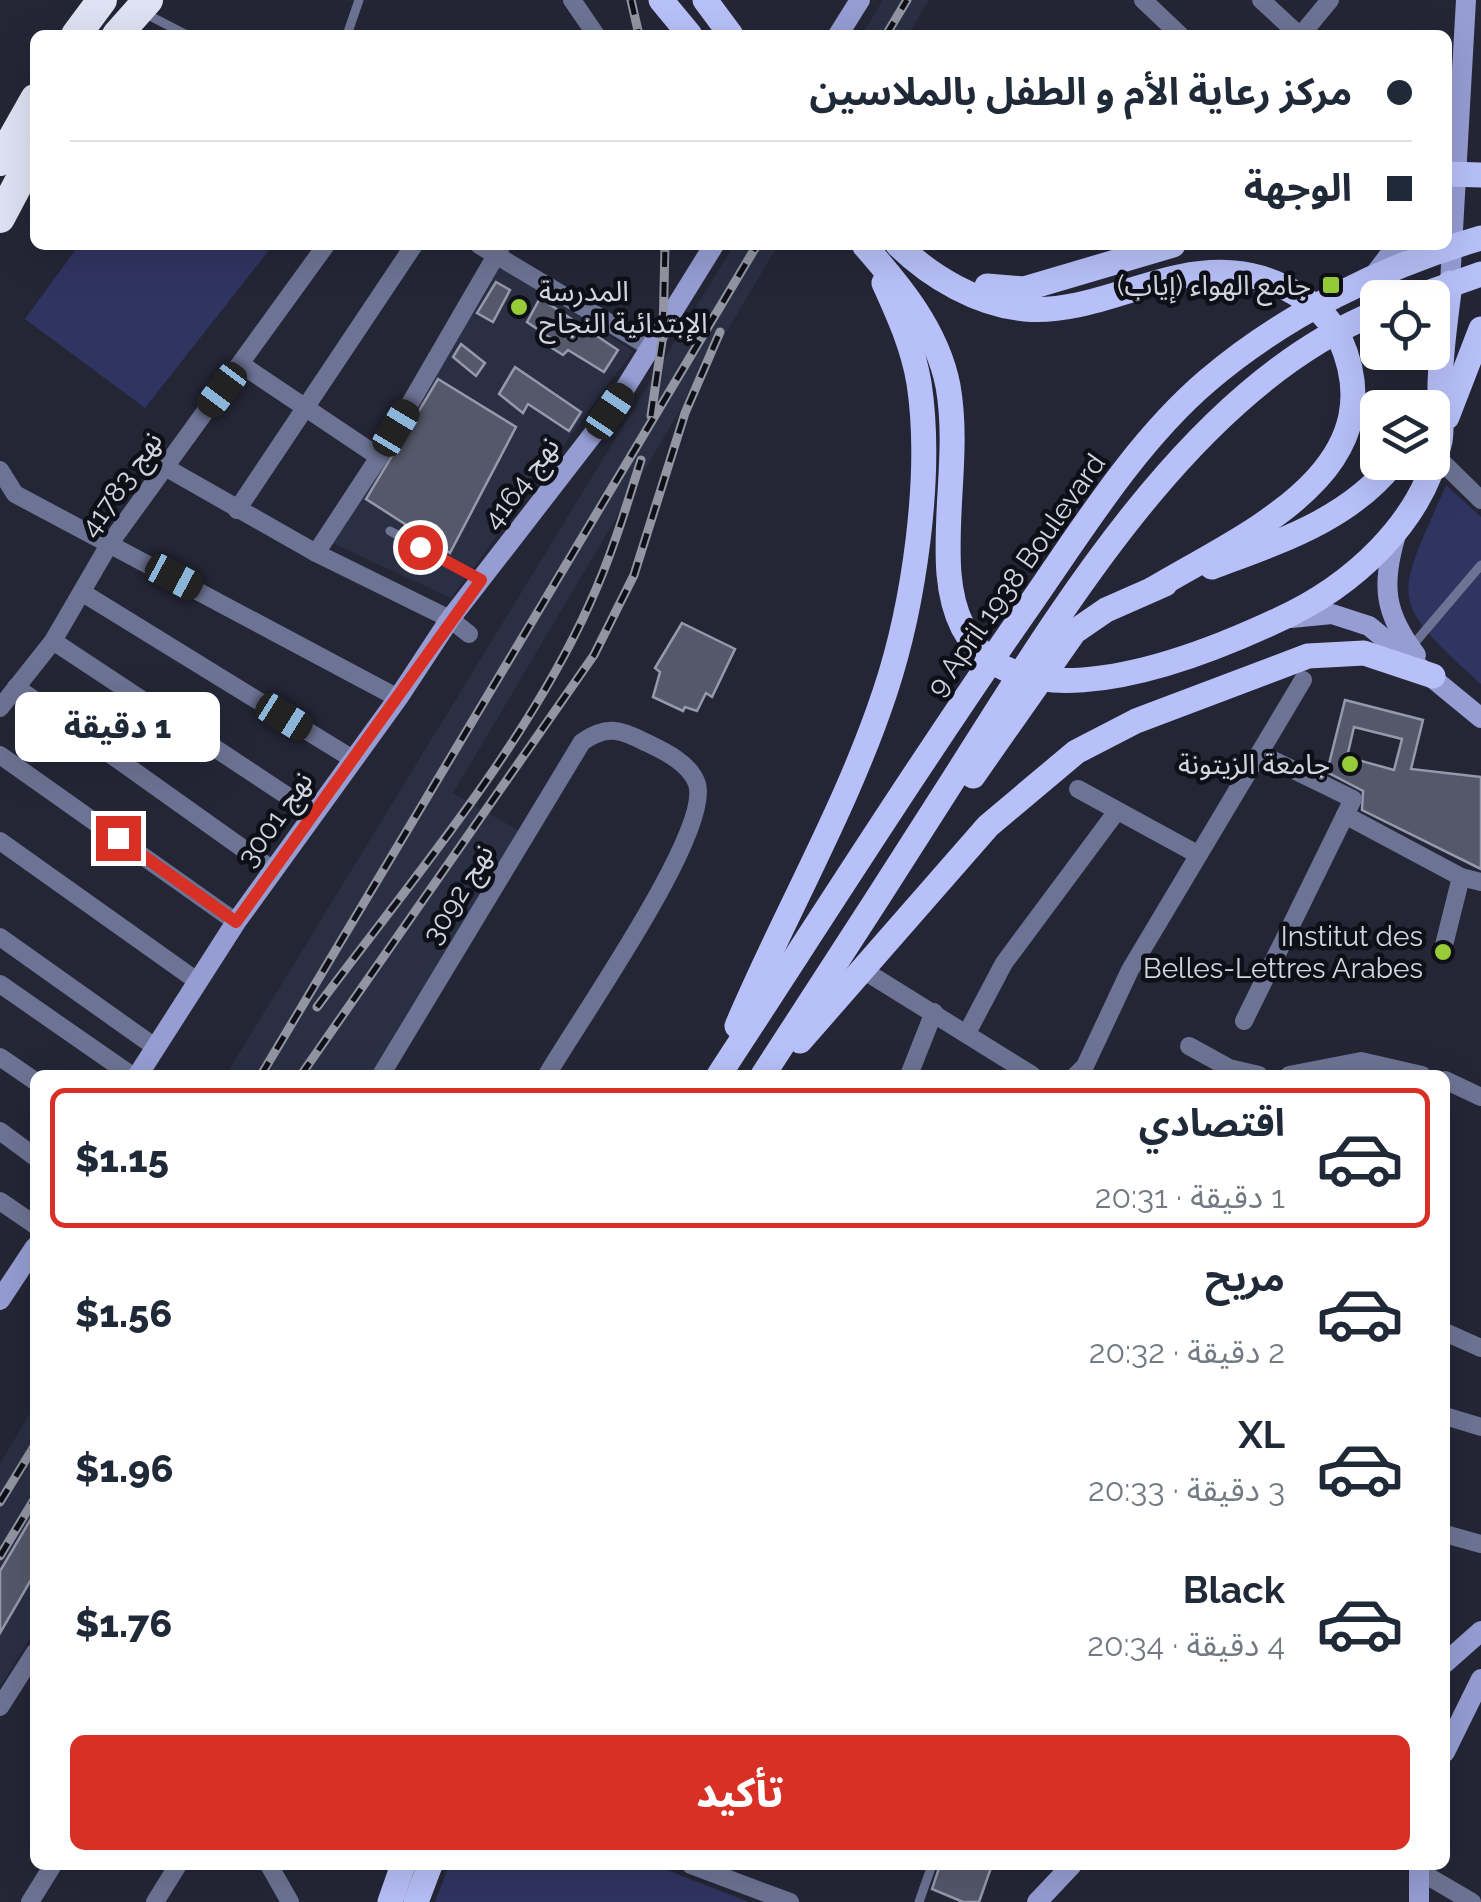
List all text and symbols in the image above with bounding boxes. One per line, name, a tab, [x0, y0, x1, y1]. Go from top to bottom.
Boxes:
text: مركز رعاية الأم و الطفل بالملاسين	[810, 69, 1352, 114]
text: الوجهة	[1244, 165, 1352, 210]
place label: جامع الهواء (إياب)	[1117, 269, 1311, 306]
marker: جامع الهواء (إياب)	[1320, 274, 1342, 296]
place label: المدرسة الإبتدائية النجاح	[539, 275, 708, 344]
map controls	[1360, 280, 1450, 480]
button: locate	[1360, 280, 1450, 370]
marker: المدرسة الإبتدائية النجاح	[508, 296, 530, 318]
car	[192, 357, 252, 423]
car	[581, 378, 639, 444]
button: layers	[1360, 390, 1450, 480]
car	[368, 395, 424, 461]
street label: نهج 41783	[73, 425, 172, 545]
street label: نهج 4164	[476, 431, 569, 538]
street label: 9 April 1938 Boulevard	[920, 448, 1112, 702]
route start	[398, 525, 443, 570]
car	[140, 550, 208, 604]
car	[251, 688, 317, 746]
callout: 1 دقيقة	[16, 693, 220, 763]
text: 1 دقيقة	[64, 708, 171, 745]
place label: جامعة الزيتونة	[1178, 748, 1330, 781]
marker: جامعة الزيتونة	[1339, 753, 1361, 775]
street label: نهج 3001	[230, 765, 323, 875]
route end	[96, 816, 141, 861]
street label: نهج 3092	[415, 838, 504, 952]
place label: Institut des Belles-Lettres Arabes	[1143, 920, 1423, 985]
marker: Institut des Belles-Lettres Arabes	[1432, 941, 1454, 963]
text: اقتصادي	[1139, 1100, 1285, 1145]
icon: car	[1315, 1113, 1405, 1203]
text: $1.15	[75, 1136, 169, 1181]
text: 1 دقيقة · 20:31	[1095, 1178, 1285, 1215]
text: مريح	[1205, 1255, 1285, 1300]
icon: car	[1315, 1268, 1405, 1358]
text: $1.56	[75, 1291, 172, 1336]
text: 2 دقيقة · 20:32	[1089, 1333, 1285, 1370]
text: XL	[1238, 1412, 1285, 1457]
icon: car	[1315, 1423, 1405, 1513]
text: $1.96	[75, 1446, 174, 1491]
text: 3 دقيقة · 20:33	[1088, 1471, 1285, 1508]
text: Black	[1183, 1567, 1285, 1612]
icon: car	[1315, 1578, 1405, 1668]
text: $1.76	[75, 1601, 172, 1646]
text: 4 دقيقة · 20:34	[1087, 1626, 1285, 1663]
button: تأكيد	[70, 1735, 1410, 1850]

